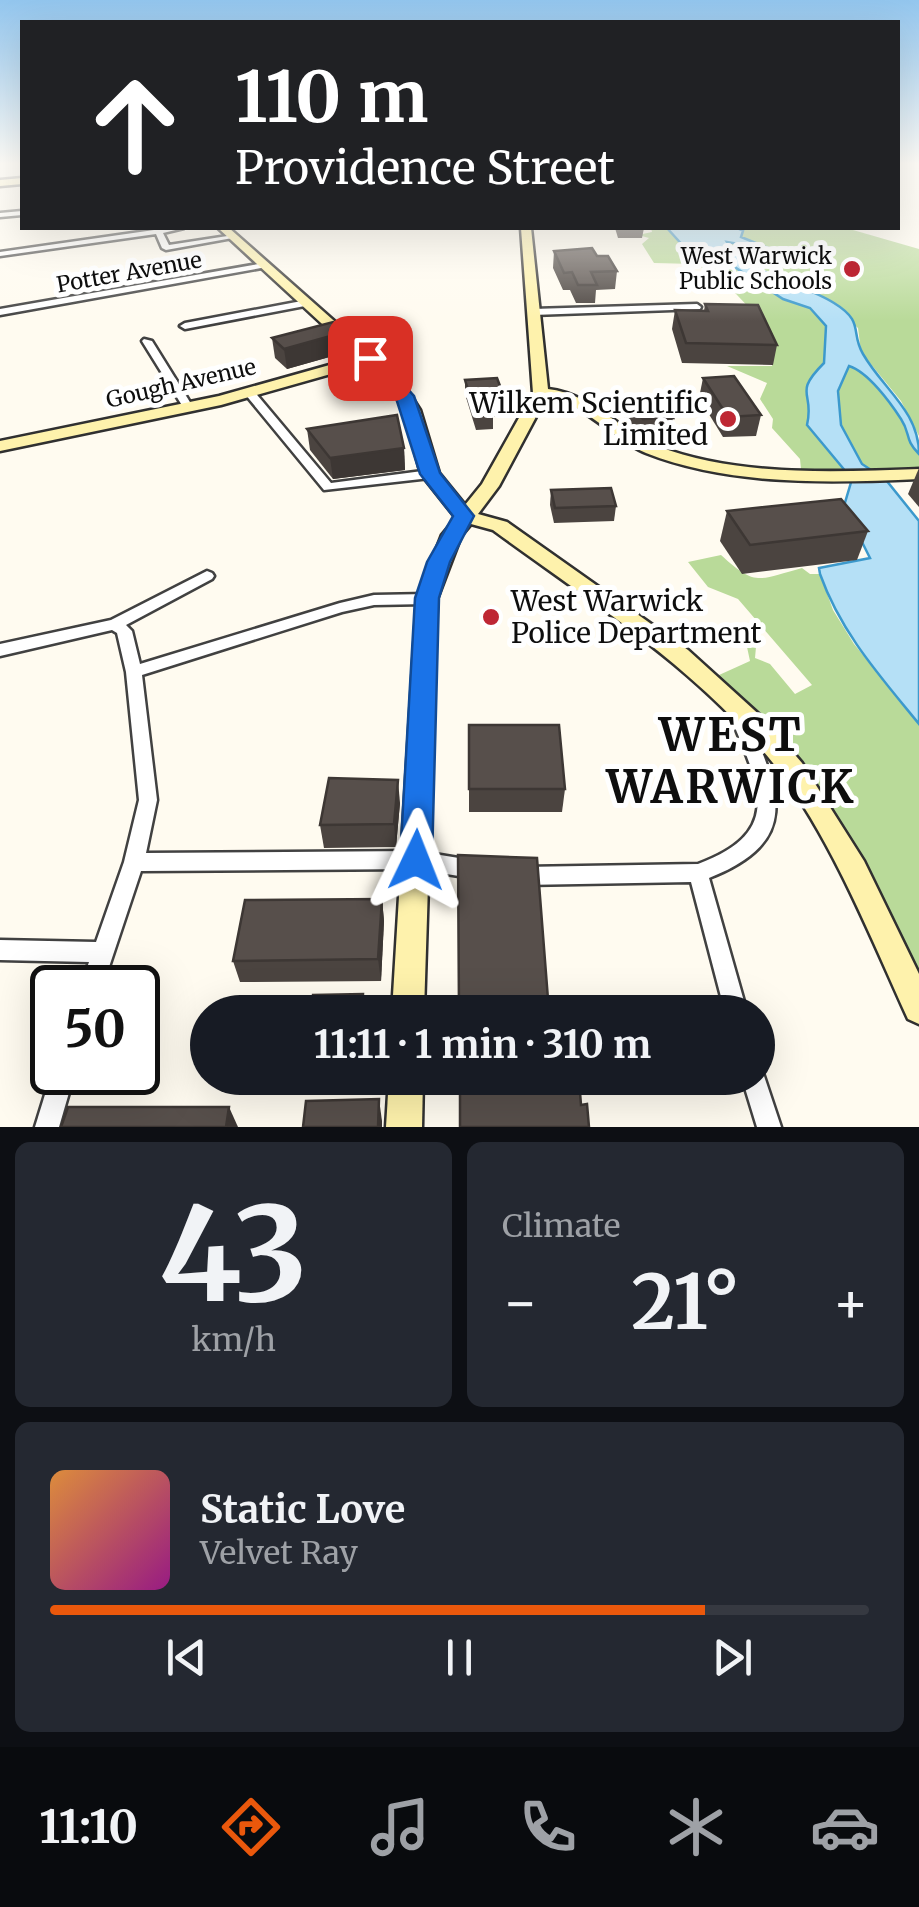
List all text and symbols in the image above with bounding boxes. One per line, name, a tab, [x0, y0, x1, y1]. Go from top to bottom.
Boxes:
text: 110 m	[235, 53, 428, 141]
icon: ahead	[70, 60, 200, 190]
text: Providence Street	[235, 140, 615, 196]
place label: West Warwick Public Schools	[679, 242, 832, 295]
street label: Potter Avenue	[54, 245, 204, 299]
marker: West Warwick Public Schools	[841, 258, 863, 280]
pin	[328, 316, 413, 401]
icon: arrive	[343, 331, 398, 386]
street label: Gough Avenue	[103, 352, 259, 414]
place label: Wilkem Scientific Limited	[468, 385, 708, 453]
marker: Wilkem Scientific Limited	[717, 408, 739, 430]
place label: West Warwick Police Department	[510, 583, 762, 651]
marker: West Warwick Police Department	[480, 606, 502, 628]
district label: WEST WARWICK	[605, 707, 856, 815]
position arrow	[364, 808, 468, 912]
speed limit sign: 50	[30, 965, 160, 1095]
text: 11:11 · 1 min · 310 m	[314, 1021, 651, 1068]
text: 43	[159, 1173, 308, 1336]
text: Climate	[502, 1206, 620, 1246]
text: 21°	[631, 1255, 740, 1349]
text: −	[502, 1268, 539, 1337]
text: +	[832, 1268, 869, 1337]
text: km/h	[191, 1320, 276, 1360]
text: Static Love	[200, 1486, 405, 1533]
text: Velvet Ray	[200, 1533, 358, 1573]
icon: previous	[159, 1630, 214, 1685]
icon: pause	[432, 1630, 487, 1685]
icon: next	[705, 1630, 760, 1685]
icon: directions	[216, 1792, 286, 1862]
icon: music	[365, 1792, 435, 1862]
icon: phone	[513, 1792, 583, 1862]
icon: climate	[661, 1792, 731, 1862]
icon: car	[810, 1792, 880, 1862]
text: 11:10	[39, 1799, 138, 1855]

